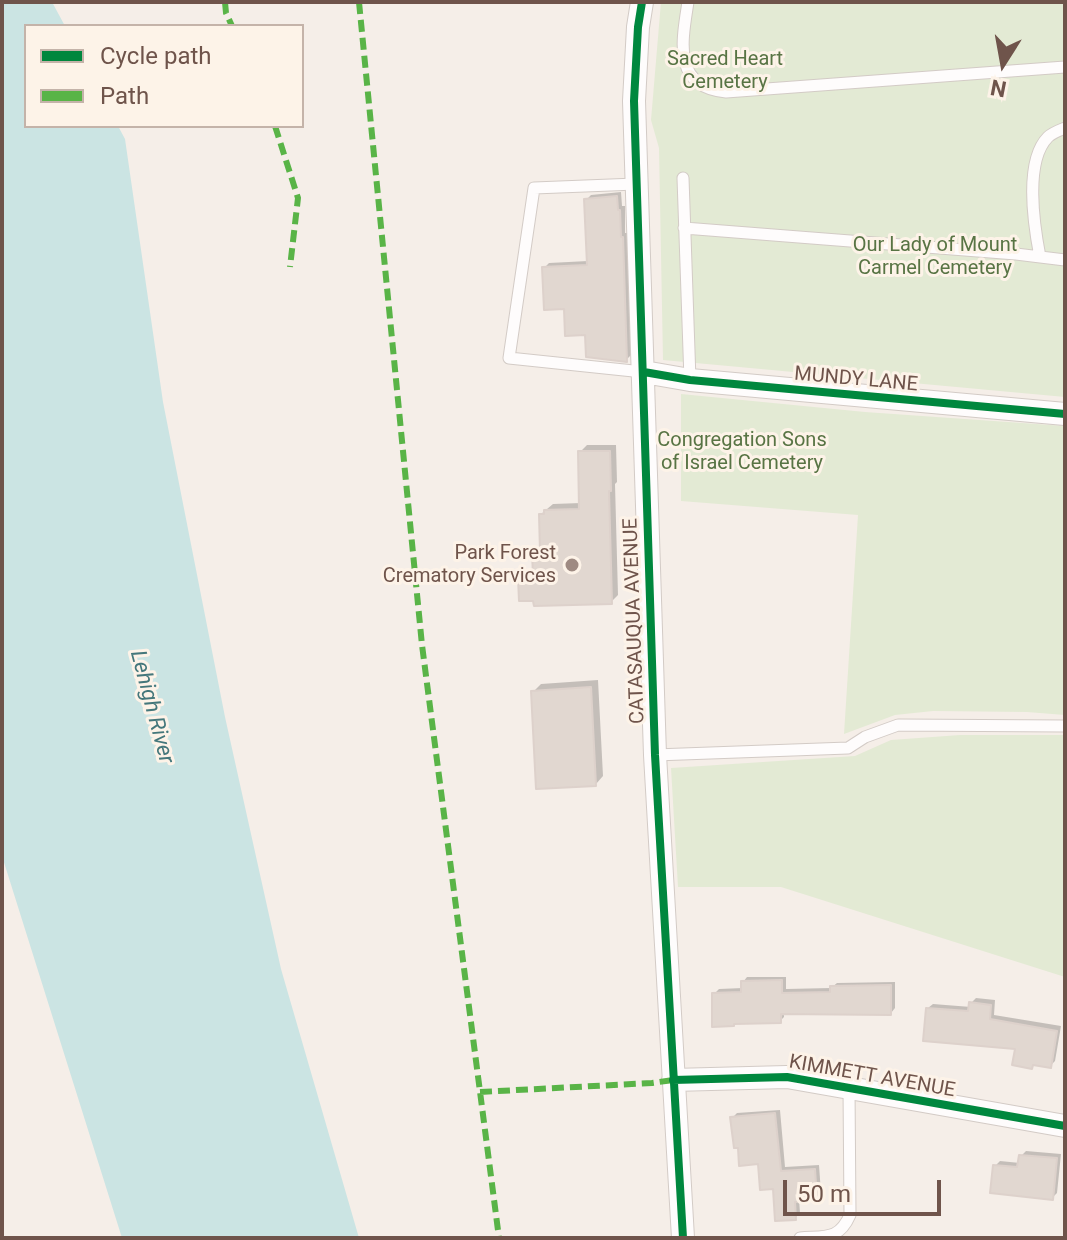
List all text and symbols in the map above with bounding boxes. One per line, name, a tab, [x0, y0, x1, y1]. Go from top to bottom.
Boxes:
legend	[24, 24, 304, 128]
north arrow	[963, 24, 1043, 104]
text: Cycle path	[100, 42, 212, 70]
park label: Sacred Heart Cemetery	[667, 48, 783, 95]
text: N	[988, 74, 1008, 102]
text: Path	[100, 82, 149, 110]
park label: Our Lady of Mount Carmel Cemetery	[853, 234, 1017, 281]
street label: MUNDY LANE	[793, 363, 919, 397]
park label: Congregation Sons of Israel Cemetery	[657, 429, 827, 476]
street label: CATASAUQUA AVENUE	[619, 518, 651, 724]
place label: Park Forest Crematory Services	[383, 542, 556, 589]
marker: Park Forest Crematory Services	[563, 556, 581, 574]
water label: Lehigh River	[123, 648, 179, 766]
street label: KIMMETT AVENUE	[787, 1051, 957, 1103]
scale bar	[787, 1164, 945, 1214]
text: 50 m	[797, 1180, 851, 1208]

